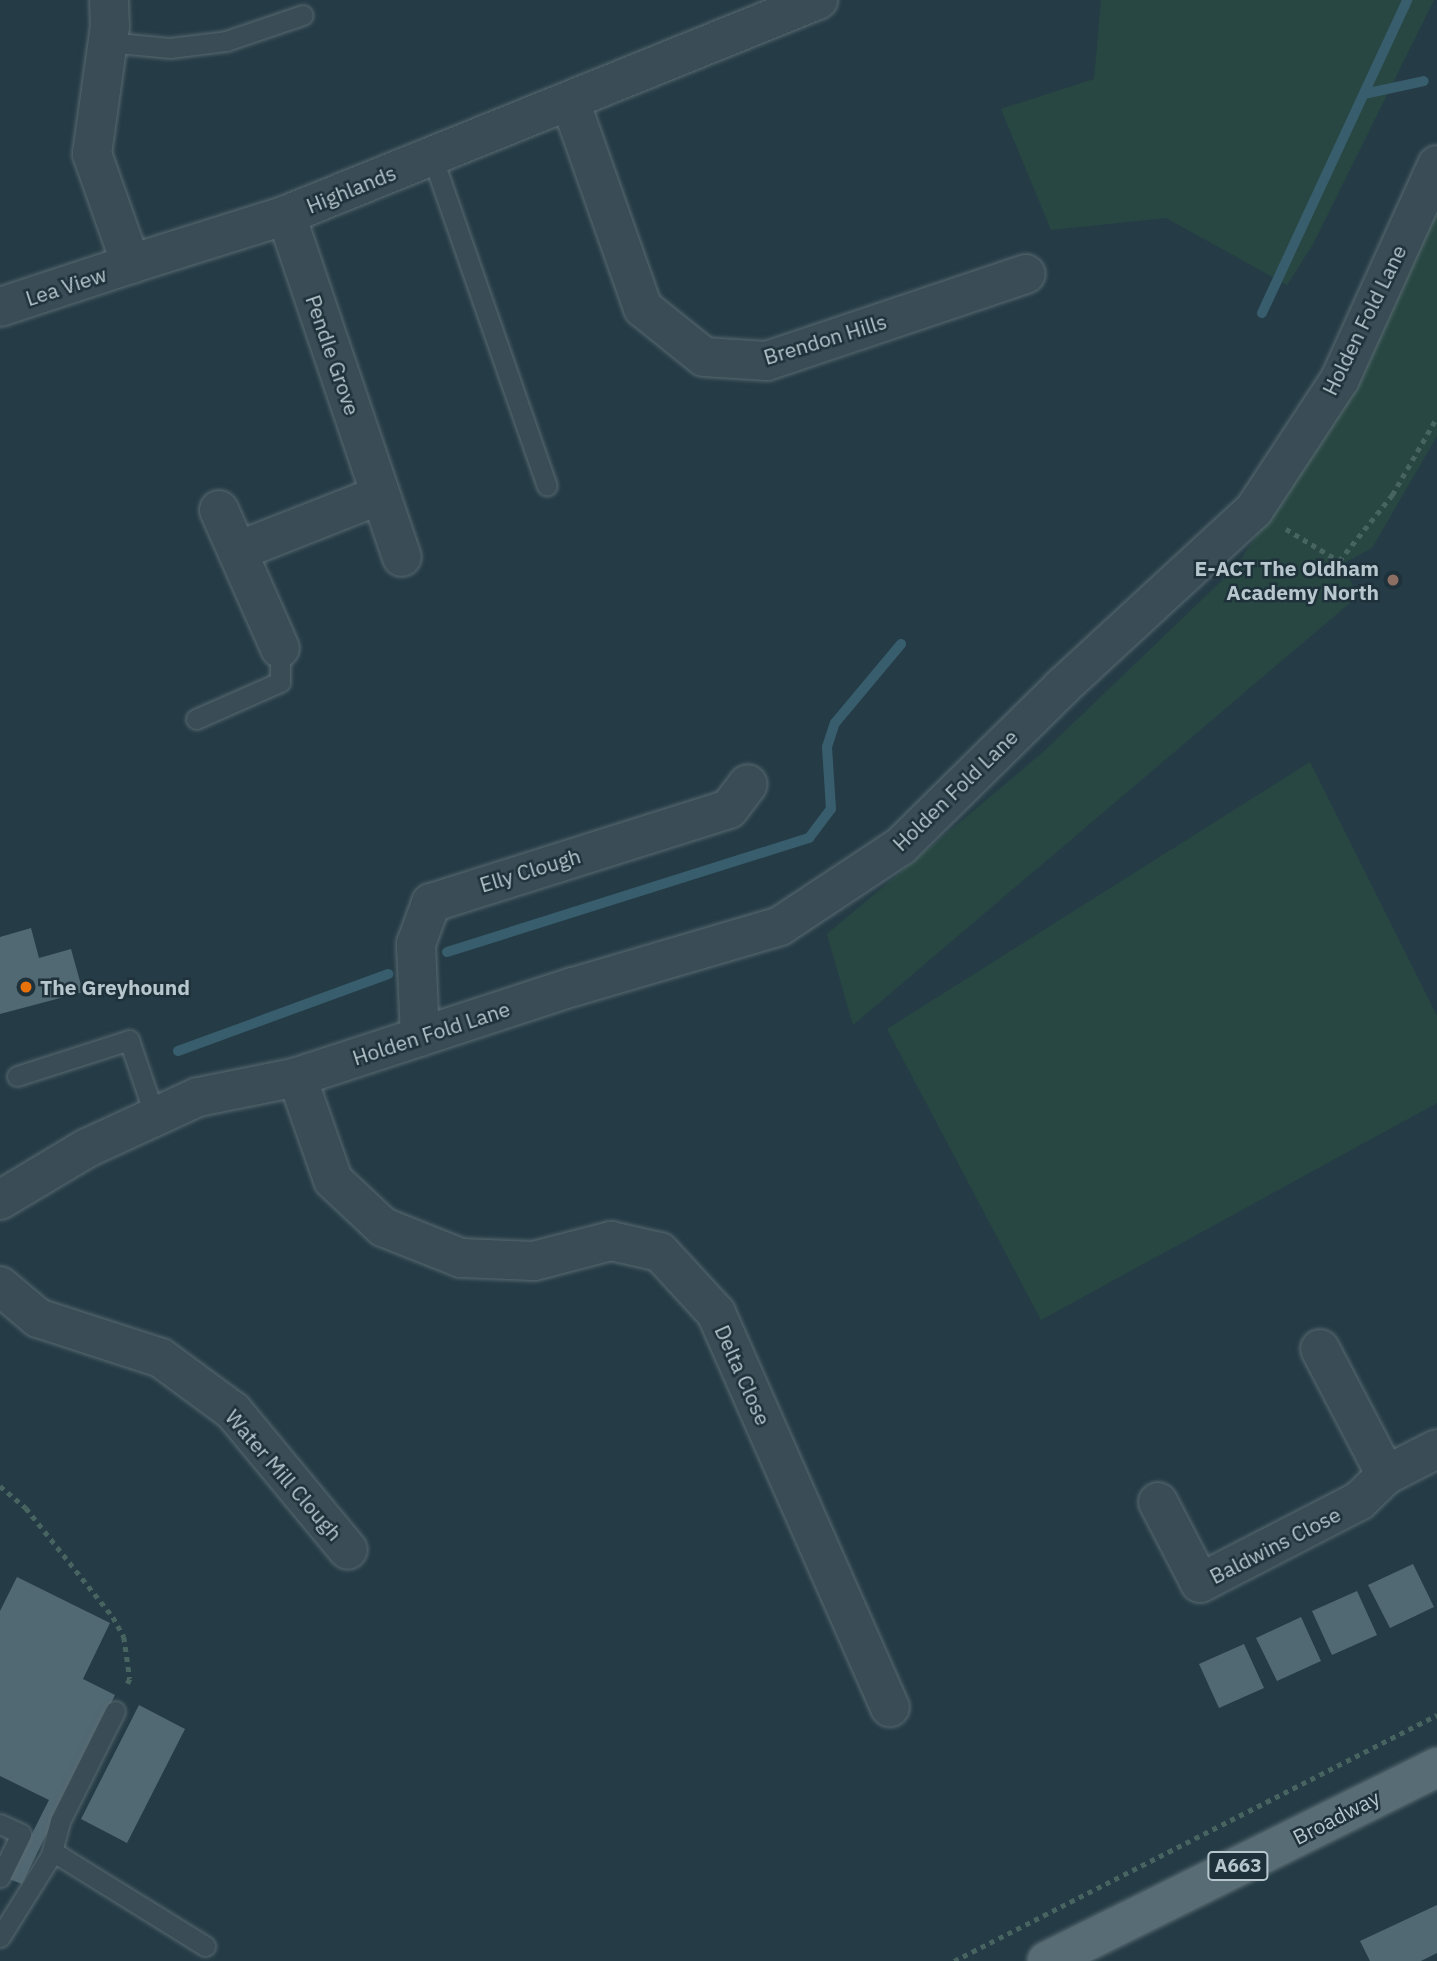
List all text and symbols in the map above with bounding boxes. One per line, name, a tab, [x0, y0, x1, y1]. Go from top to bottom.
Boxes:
street label: Highlands	[303, 160, 399, 218]
street label: Holden Fold Lane	[1317, 241, 1411, 399]
street label: Lea View	[22, 261, 110, 311]
street label: Pendle Grove	[301, 292, 365, 418]
street label: Brendon Hills	[760, 308, 890, 370]
place label: E-ACT The Oldham Academy North	[1195, 555, 1379, 605]
marker: E-ACT The Oldham Academy North	[1385, 572, 1401, 588]
street label: Holden Fold Lane	[887, 724, 1023, 856]
street label: Elly Clough	[476, 843, 584, 897]
place label: The Greyhound	[40, 974, 190, 1000]
marker: The Greyhound	[18, 979, 34, 995]
street label: Holden Fold Lane	[349, 996, 513, 1070]
street label: Delta Close	[710, 1321, 776, 1429]
street label: Water Mill Clough	[220, 1404, 348, 1546]
street label: Baldwins Close	[1205, 1501, 1345, 1589]
street label: Broadway	[1288, 1784, 1384, 1850]
road number: A663	[1206, 1850, 1270, 1882]

